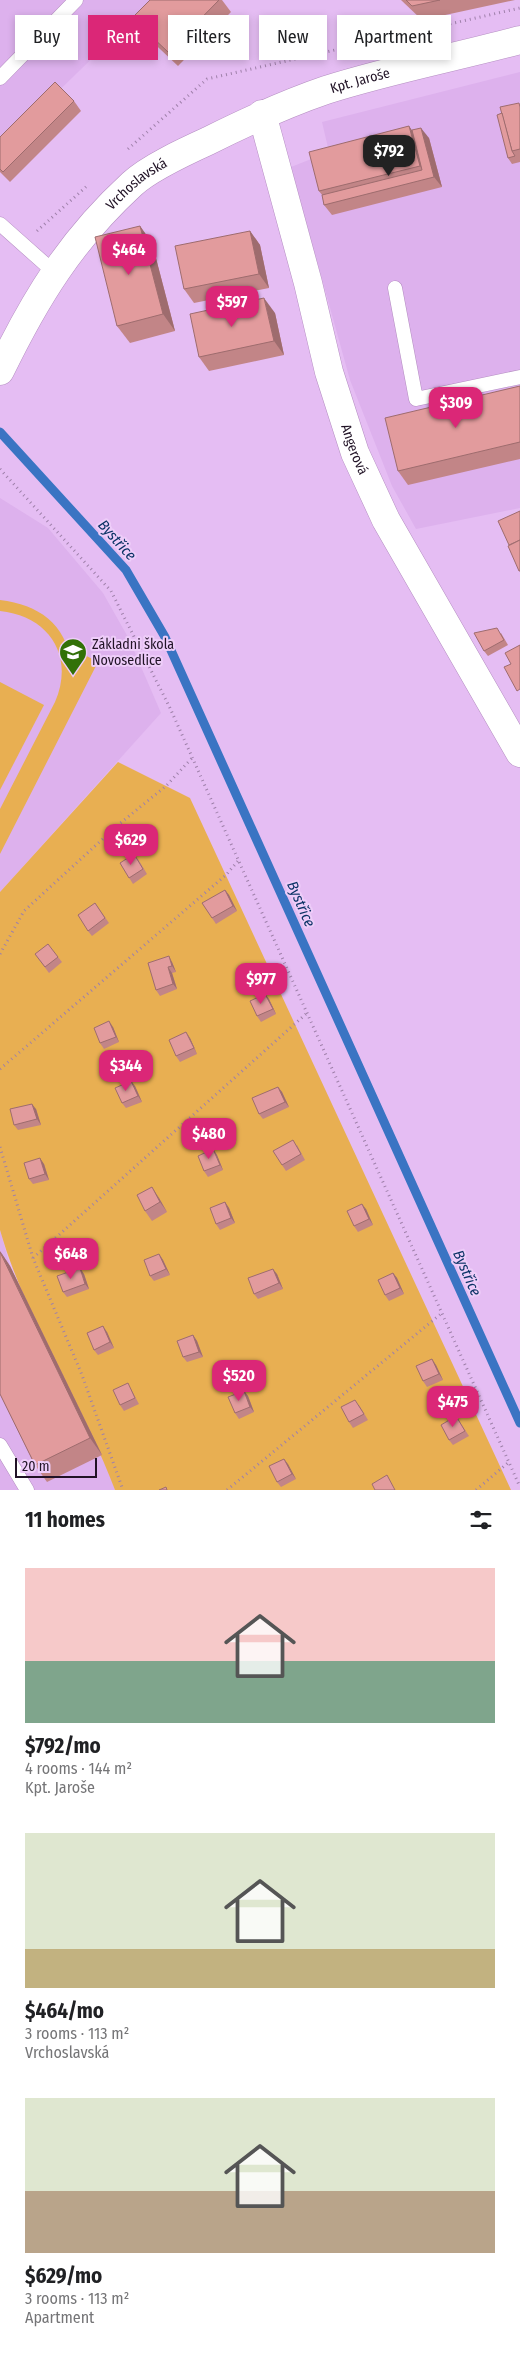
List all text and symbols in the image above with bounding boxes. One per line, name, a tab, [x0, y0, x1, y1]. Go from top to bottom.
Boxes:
chip: Buy	[15, 15, 78, 60]
chip: Rent	[88, 15, 158, 60]
chip: Filters	[168, 15, 249, 60]
chip: New	[259, 15, 327, 60]
chip: Apartment	[337, 15, 451, 60]
street label: Kpt. Jaroše	[328, 64, 392, 97]
pin: $792	[359, 134, 419, 177]
text: $792	[374, 141, 404, 160]
street label: Vrchoslavská	[102, 155, 170, 214]
pin: $464	[99, 234, 159, 276]
text: $464	[113, 240, 145, 259]
pin: $597	[202, 286, 262, 328]
text: $597	[217, 292, 247, 311]
pin: $309	[426, 386, 486, 429]
text: $309	[440, 393, 472, 412]
street label: Angerová	[337, 422, 372, 478]
water label: Bystřice	[94, 516, 140, 564]
place label: Základni škola Novosedlice	[92, 636, 174, 669]
school or university icon: Základni škola Novosedlice	[58, 637, 88, 676]
pin: $629	[101, 824, 161, 866]
text: $629	[115, 830, 147, 849]
water label: Bystřice	[283, 878, 319, 930]
pin: $977	[231, 962, 291, 1005]
text: $977	[246, 969, 276, 988]
pin: $344	[96, 1050, 156, 1092]
text: $344	[110, 1056, 142, 1075]
pin: $480	[179, 1118, 239, 1160]
text: $480	[192, 1124, 226, 1143]
pin: $648	[41, 1238, 101, 1280]
text: $648	[54, 1244, 88, 1263]
water label: Bystřice	[449, 1247, 485, 1299]
pin: $520	[209, 1360, 269, 1402]
text: $520	[223, 1366, 255, 1385]
pin: $475	[423, 1386, 483, 1428]
text: $475	[438, 1392, 468, 1411]
scale bar	[15, 1455, 98, 1478]
text: 20 m	[22, 1458, 50, 1475]
icon: filters	[467, 1506, 495, 1534]
text: 11 homes	[25, 1507, 105, 1533]
icon: home	[215, 1601, 305, 1691]
text: $792/mo	[25, 1733, 101, 1759]
text: 4 rooms · 144 m²	[25, 1759, 132, 1778]
text: Kpt. Jaroše	[25, 1778, 95, 1797]
icon: home	[215, 1866, 305, 1956]
text: $464/mo	[25, 1998, 104, 2024]
text: 3 rooms · 113 m²	[25, 2024, 129, 2043]
text: Vrchoslavská	[25, 2043, 109, 2062]
icon: home	[215, 2131, 305, 2221]
text: $629/mo	[25, 2263, 102, 2289]
text: 3 rooms · 113 m²	[25, 2289, 129, 2308]
text: Apartment	[25, 2308, 94, 2327]

